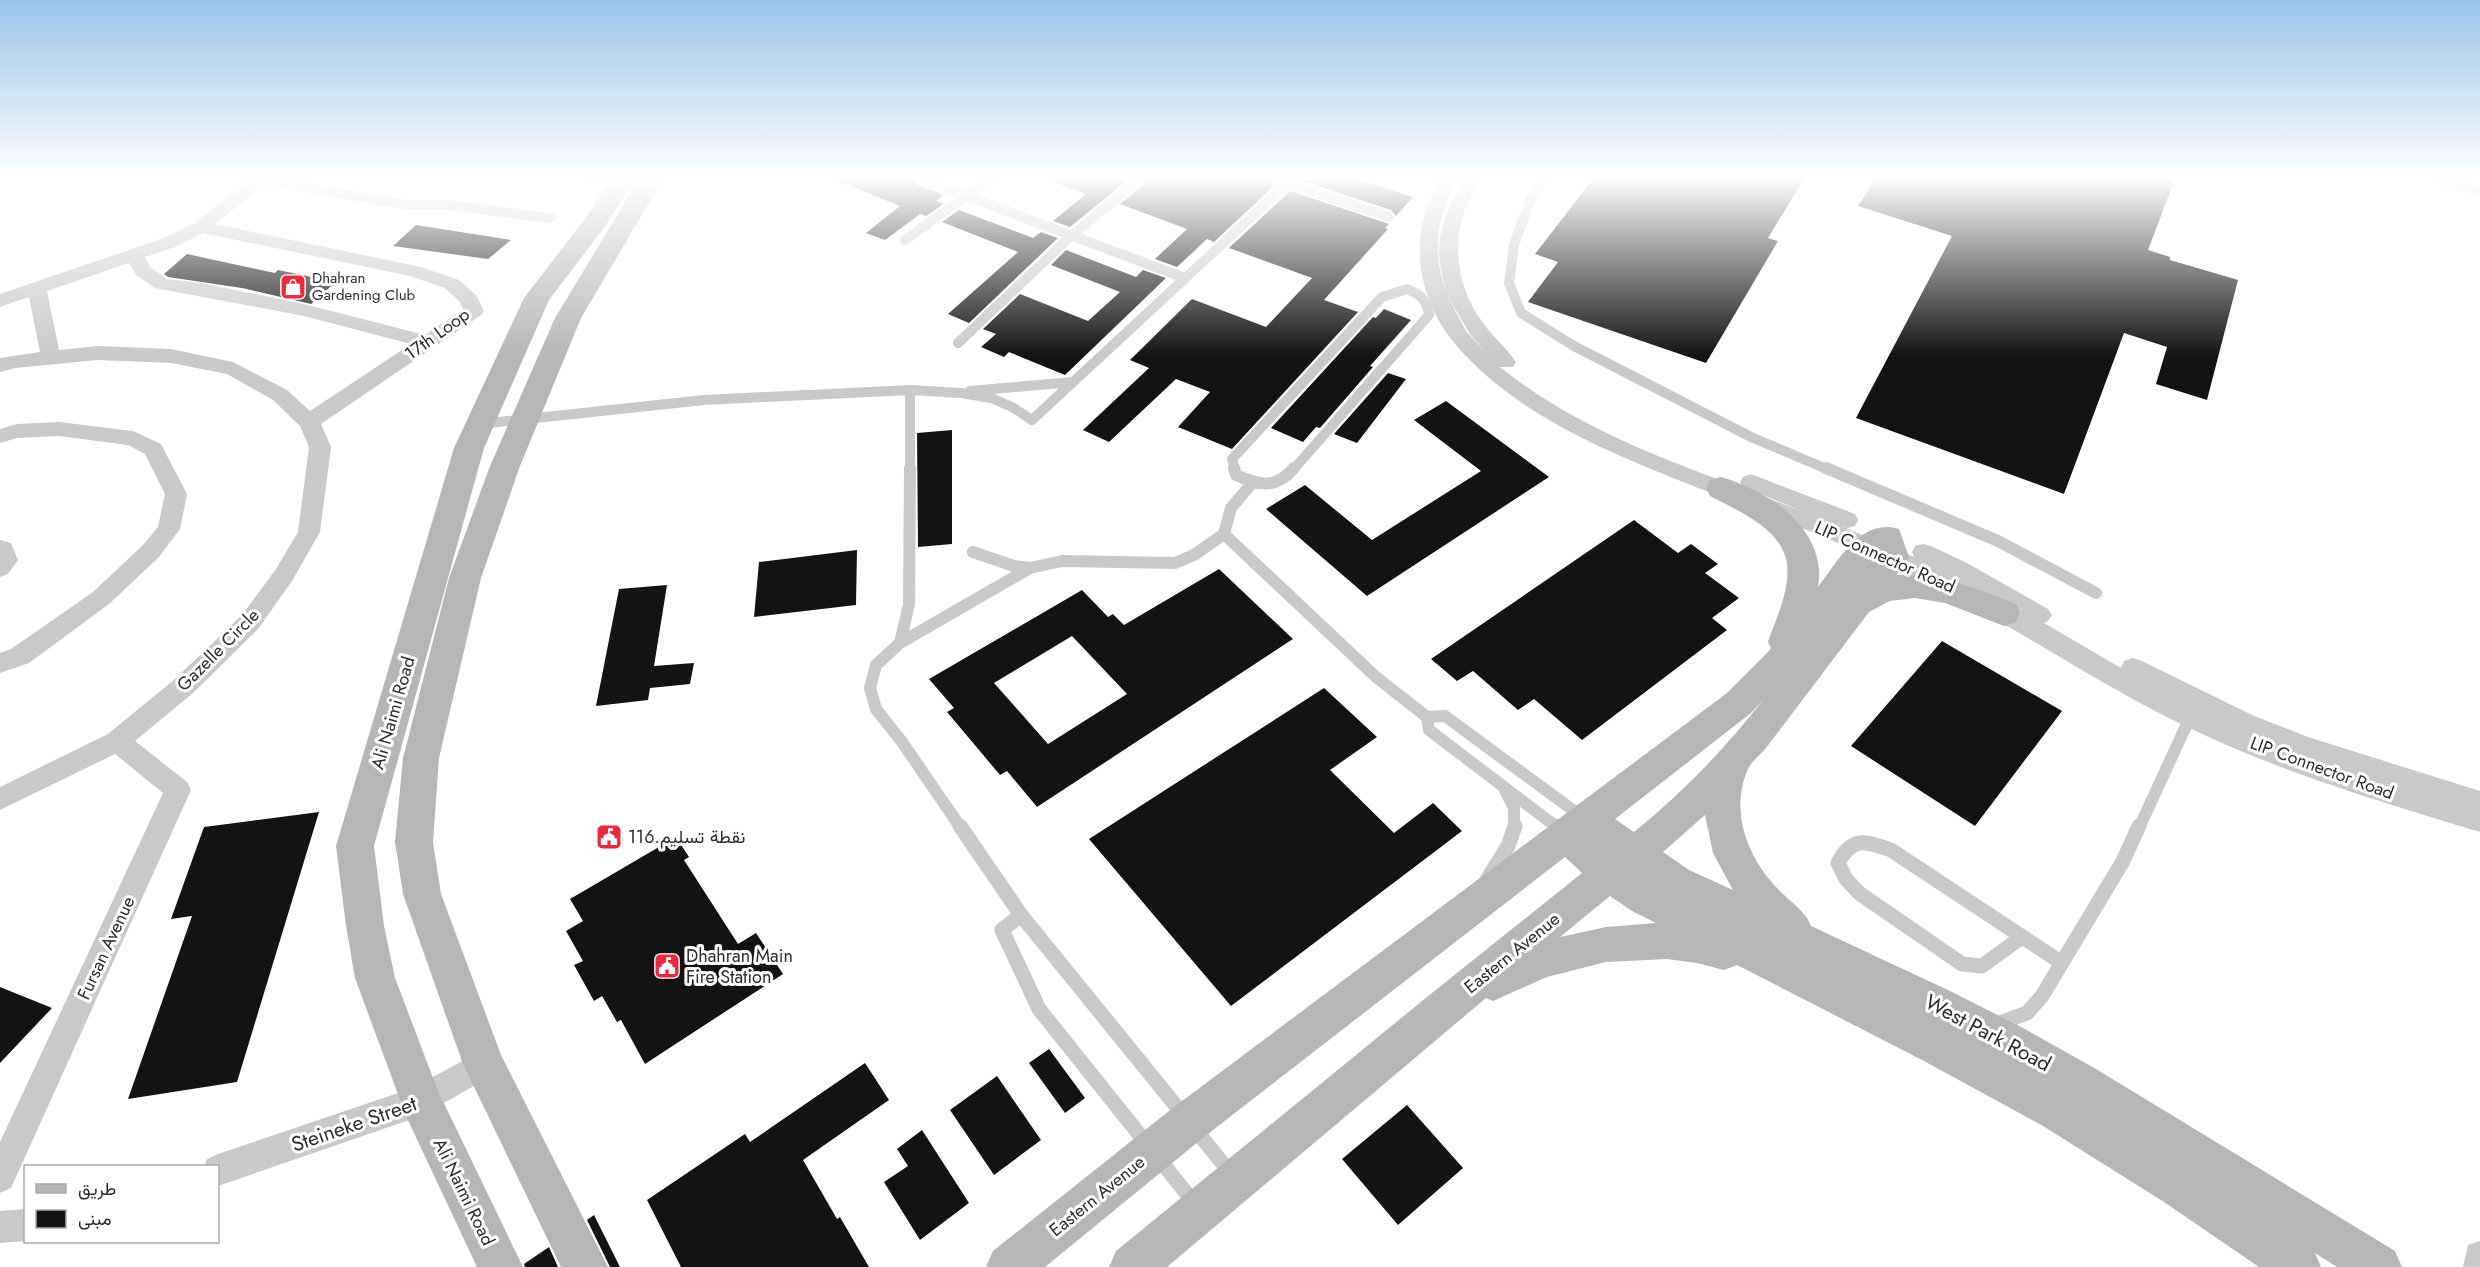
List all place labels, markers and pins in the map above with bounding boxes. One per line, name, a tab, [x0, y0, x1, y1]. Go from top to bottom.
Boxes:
place label: Dhahran Gardening Club	[312, 267, 416, 306]
shop icon: Dhahran Gardening Club	[278, 272, 308, 302]
public building icon: نقطة تسليم.116	[594, 822, 624, 852]
place label: نقطة تسليم.116	[628, 824, 745, 850]
place label: Dhahran Main Fire Station	[686, 943, 793, 990]
public building icon: Dhahran Main Fire Station	[652, 951, 682, 981]

